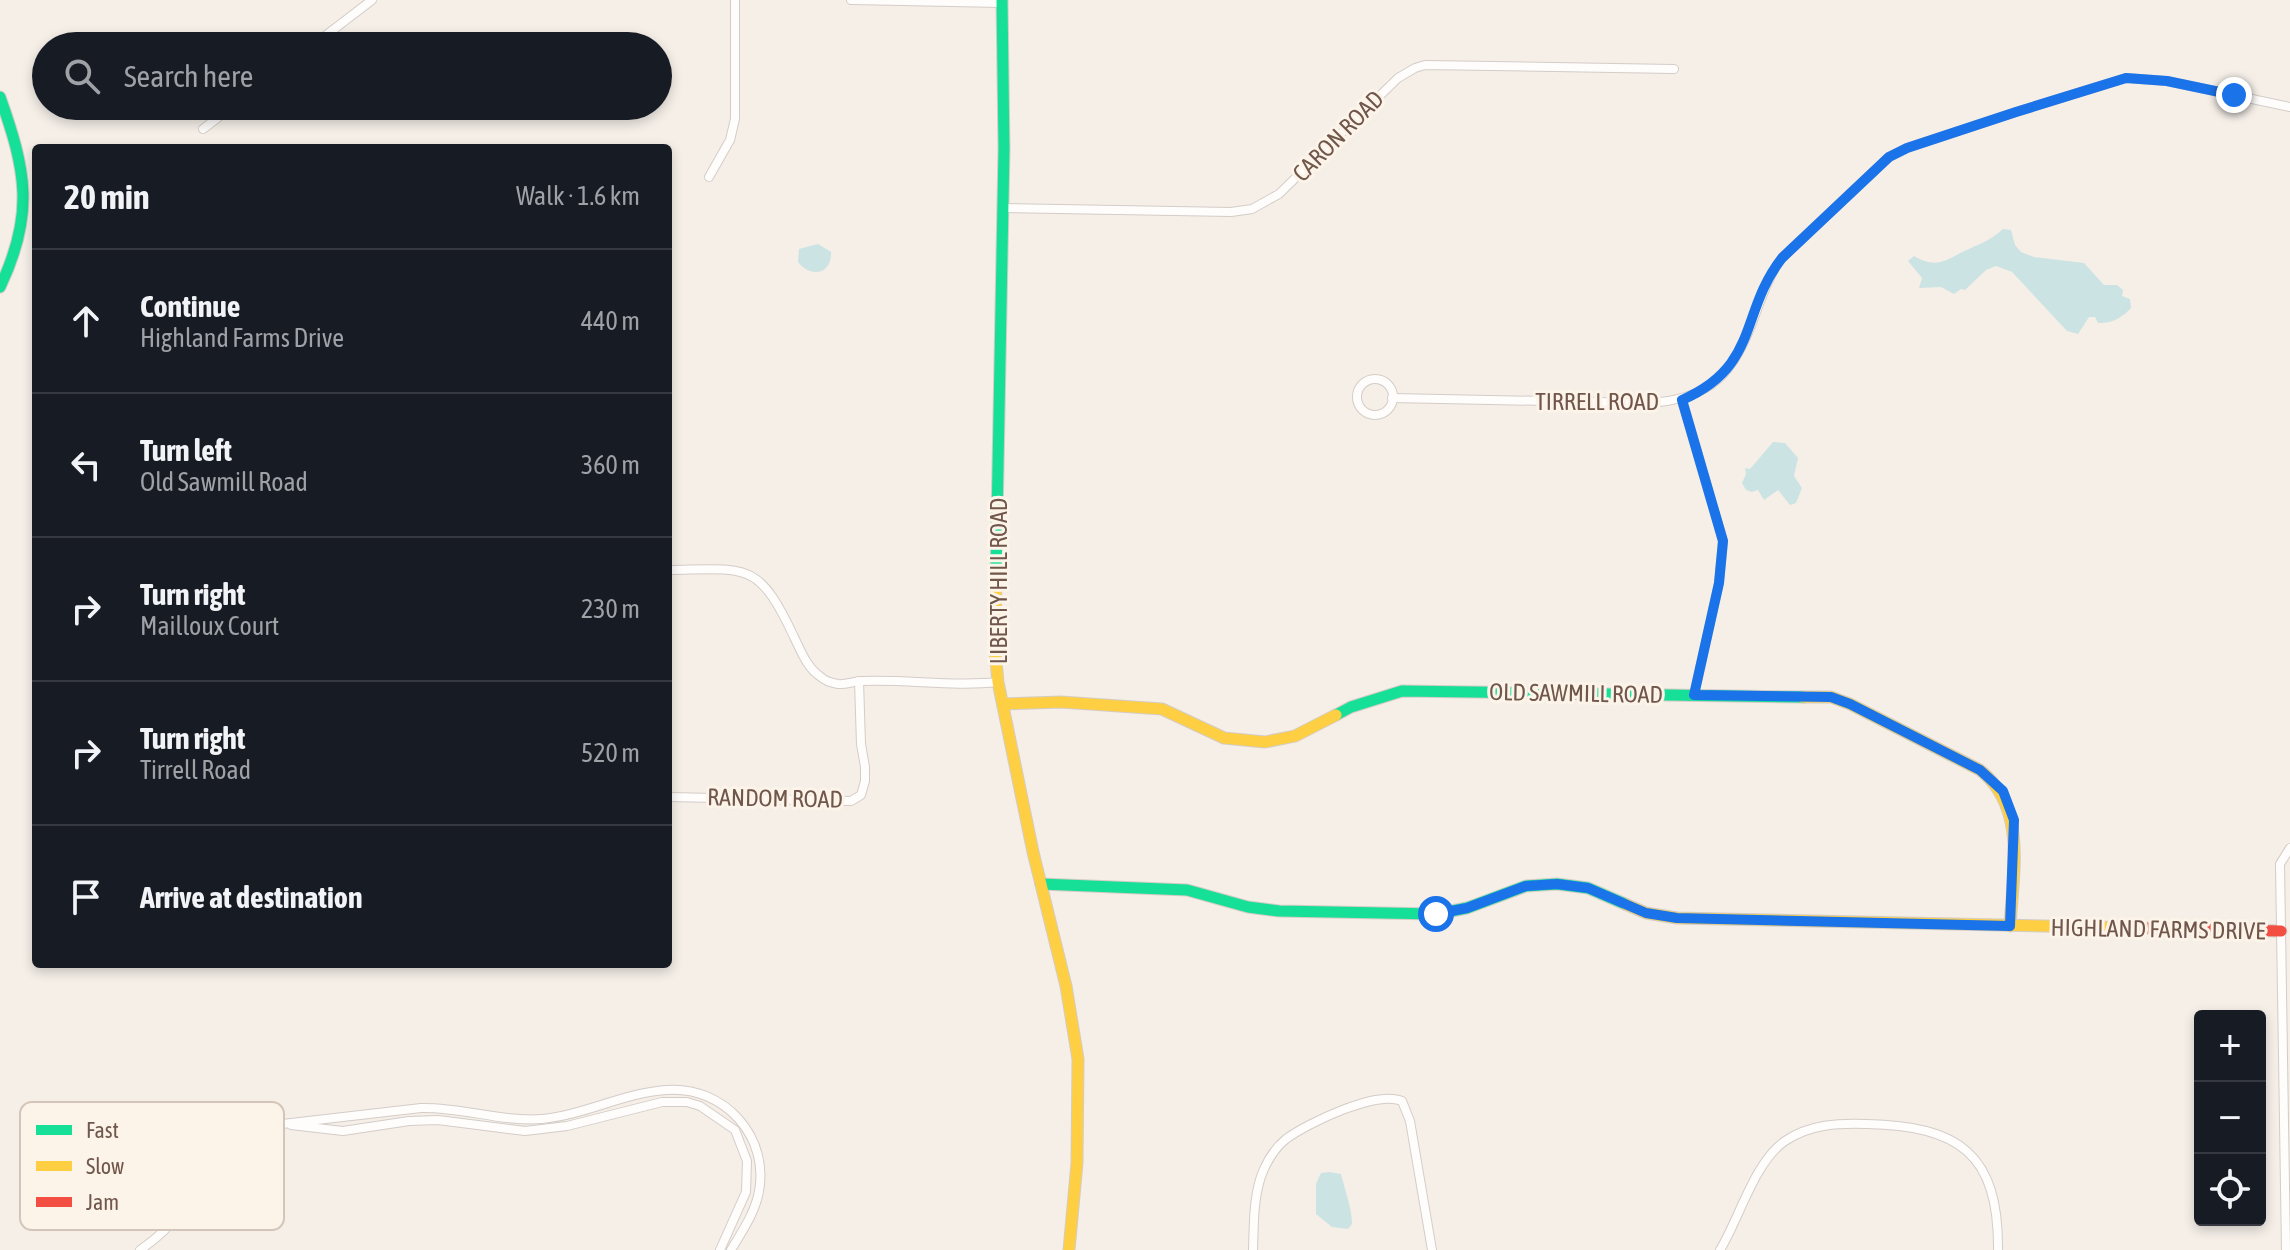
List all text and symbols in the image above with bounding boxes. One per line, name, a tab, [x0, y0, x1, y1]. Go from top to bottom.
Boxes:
search box	[32, 32, 672, 120]
icon: search	[60, 54, 104, 98]
text: Search here	[124, 59, 253, 93]
route end	[2216, 77, 2252, 113]
street label: CARON ROAD	[1287, 85, 1389, 187]
text: 20 min	[64, 177, 149, 216]
text: Walk · 1.6 km	[516, 181, 640, 211]
text: Continue	[140, 289, 240, 323]
icon: ahead	[64, 299, 108, 343]
text: 440 m	[581, 306, 640, 336]
text: Highland Farms Drive	[140, 323, 344, 353]
street label: TIRRELL ROAD	[1535, 388, 1659, 415]
text: Turn left	[140, 433, 232, 467]
icon: left	[64, 443, 108, 487]
text: 360 m	[581, 450, 640, 480]
text: Old Sawmill Road	[140, 467, 308, 497]
street label: LIBERTY HILL ROAD	[985, 498, 1012, 664]
text: Turn right	[140, 577, 246, 611]
icon: right	[64, 587, 108, 631]
text: 230 m	[581, 594, 640, 624]
text: Mailloux Court	[140, 611, 279, 641]
street label: OLD SAWMILL ROAD	[1489, 678, 1663, 708]
text: Turn right	[140, 721, 246, 755]
icon: right	[64, 731, 108, 775]
text: 520 m	[581, 738, 640, 768]
text: Tirrell Road	[140, 755, 251, 785]
street label: RANDOM ROAD	[707, 783, 843, 813]
icon: arrive	[64, 875, 108, 919]
text: Arrive at destination	[140, 880, 362, 914]
route start	[1418, 896, 1454, 932]
street label: HIGHLAND FARMS DRIVE	[2050, 914, 2266, 944]
map controls	[2194, 1010, 2266, 1226]
button: +	[2194, 1010, 2266, 1082]
button: −	[2194, 1082, 2266, 1154]
legend	[20, 1102, 284, 1230]
text: Fast	[86, 1117, 119, 1143]
text: Slow	[86, 1153, 124, 1179]
button: locate	[2194, 1154, 2266, 1226]
text: Jam	[86, 1189, 119, 1215]

